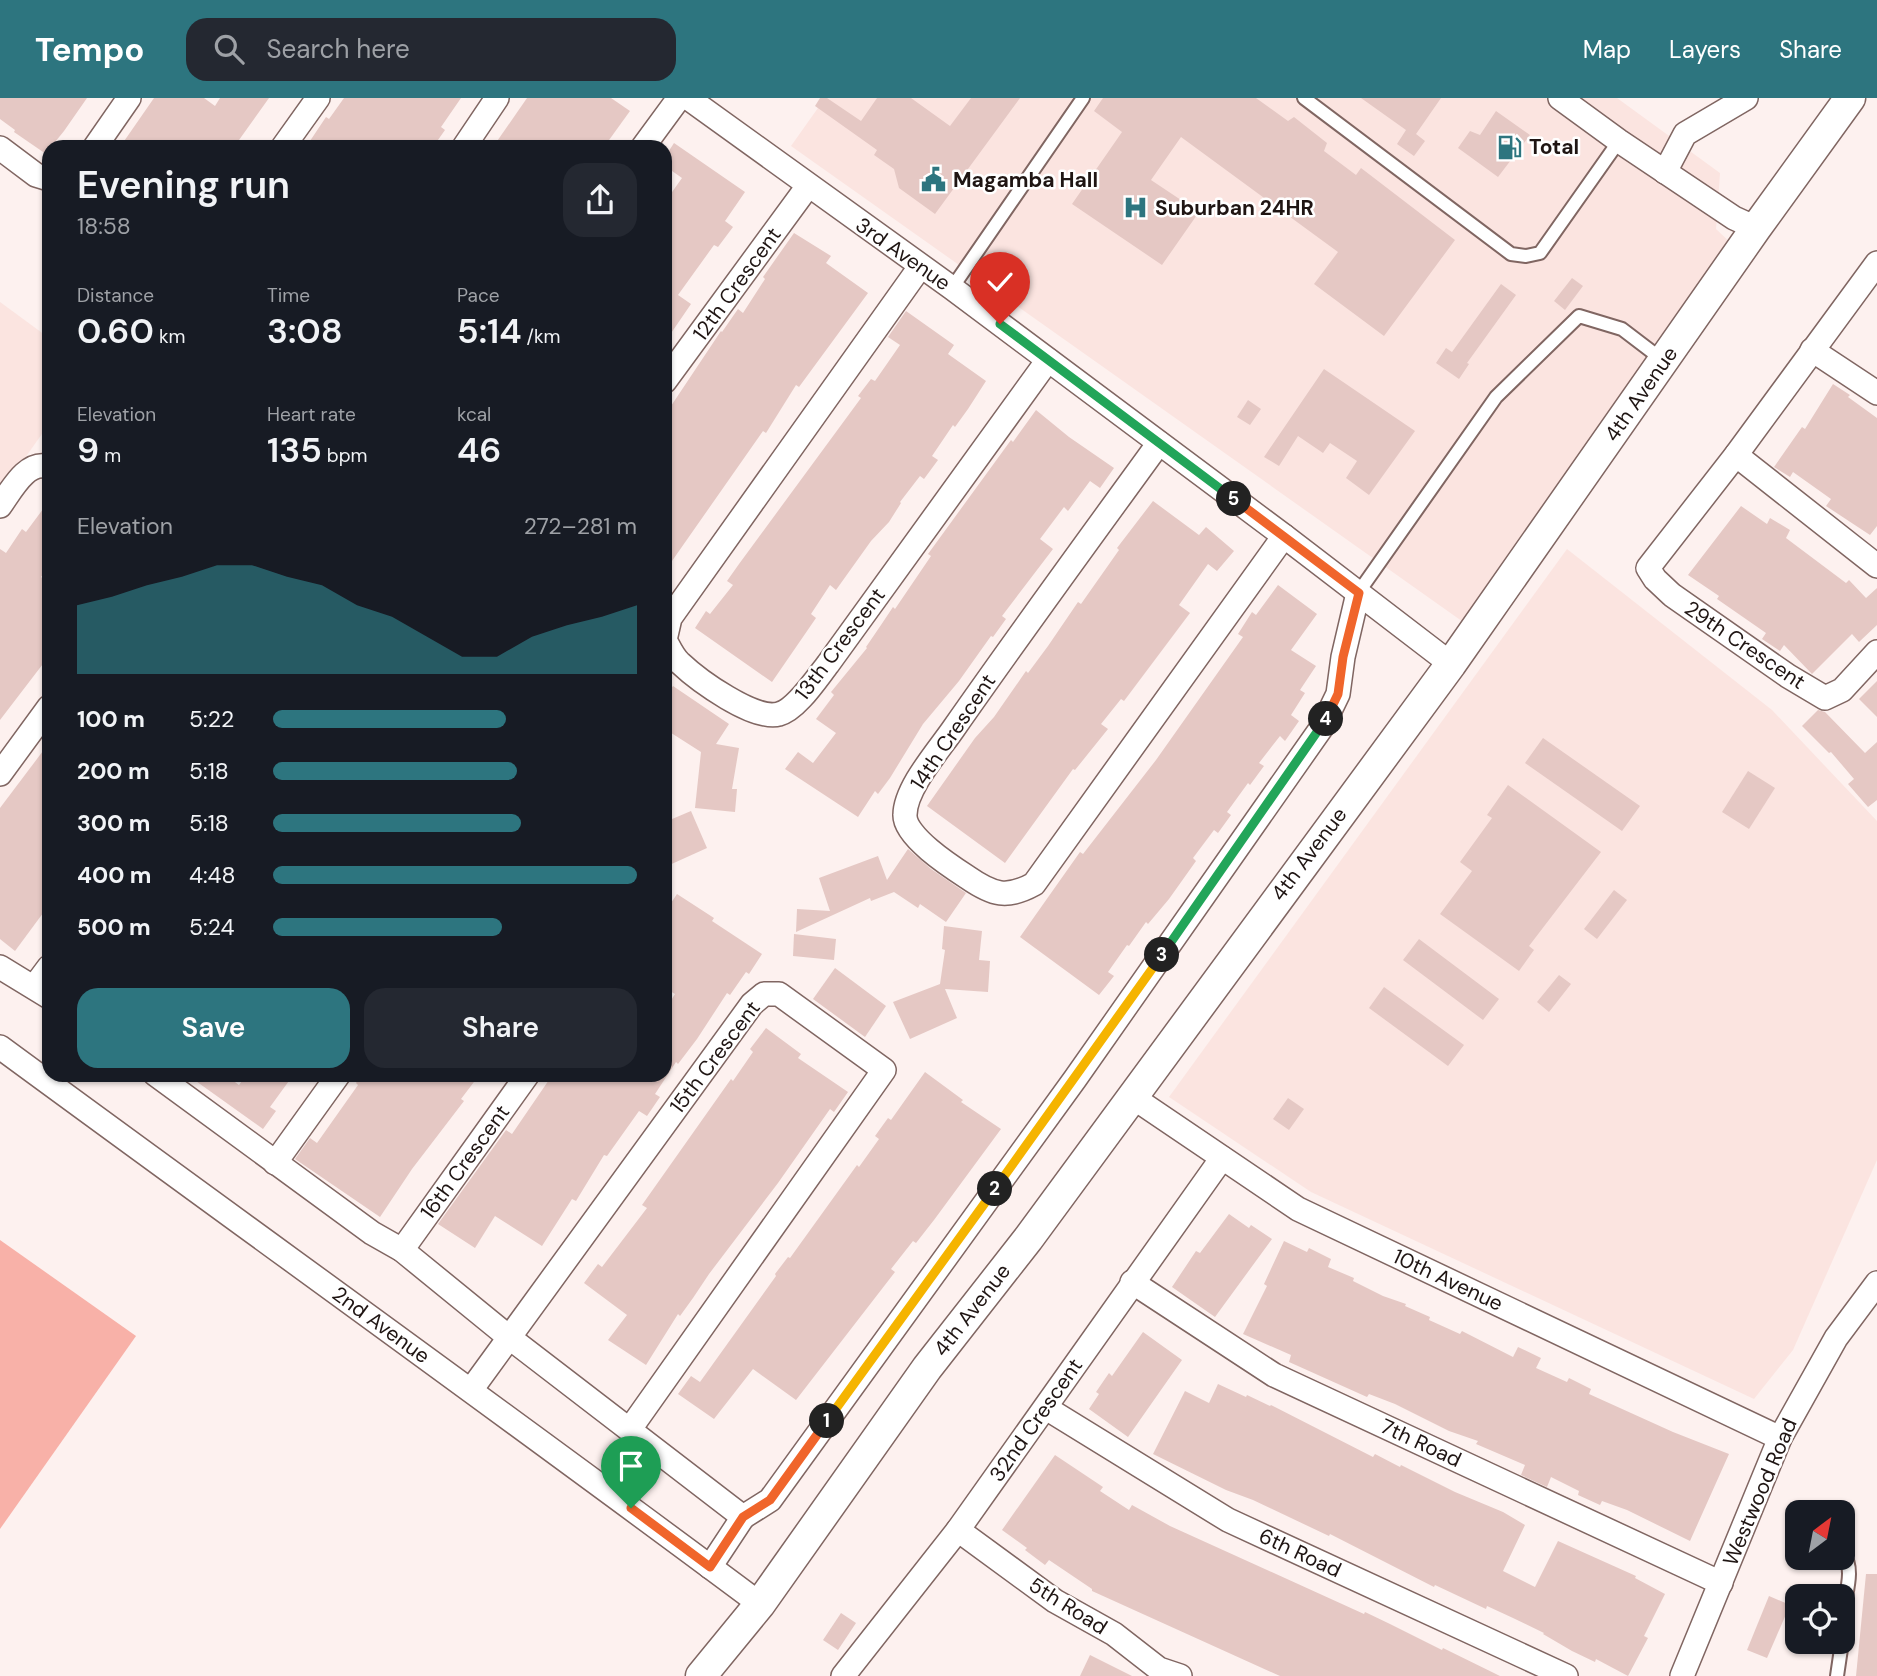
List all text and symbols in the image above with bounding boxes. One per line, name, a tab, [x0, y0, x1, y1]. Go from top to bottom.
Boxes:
search box	[186, 18, 676, 81]
text: Tempo	[35, 28, 144, 71]
icon: search	[210, 30, 248, 68]
text: Search here	[266, 32, 410, 66]
text: Map	[1583, 34, 1631, 65]
text: Layers	[1669, 34, 1741, 65]
text: Share	[1779, 34, 1842, 65]
fuel station icon: Total	[1495, 133, 1523, 161]
place label: Total	[1529, 133, 1579, 161]
text: Evening run	[77, 160, 290, 210]
button: share	[563, 163, 637, 237]
public building icon: Magamba Hall	[919, 166, 947, 194]
place label: Magamba Hall	[953, 166, 1098, 194]
hospital icon: Suburban 24HR	[1121, 194, 1149, 222]
place label: Suburban 24HR	[1155, 194, 1314, 222]
text: 18:58	[77, 211, 131, 241]
street label: 3rd Avenue	[850, 211, 956, 297]
street label: 12th Crescent	[686, 222, 788, 346]
pin	[970, 252, 1030, 324]
icon: check	[981, 263, 1019, 301]
text: Distance	[77, 283, 154, 308]
text: Time	[267, 283, 310, 308]
text: Pace	[457, 283, 500, 308]
text: 0.60	[77, 308, 154, 354]
text: 3:08	[267, 308, 343, 354]
text: 5:14	[457, 308, 522, 354]
text: km	[154, 324, 185, 349]
text: /km	[522, 324, 561, 349]
street label: 4th Avenue	[1598, 341, 1684, 447]
text: Elevation	[77, 402, 156, 427]
text: Heart rate	[267, 402, 356, 427]
text: kcal	[457, 402, 491, 427]
text: 9	[77, 427, 99, 473]
text: 135	[267, 427, 322, 473]
text: 46	[457, 427, 502, 473]
text: m	[99, 443, 121, 468]
text: bpm	[322, 443, 368, 468]
pin: 5	[1216, 482, 1252, 516]
text: 5	[1228, 486, 1239, 511]
text: Elevation	[77, 511, 173, 541]
text: 272–281 m	[524, 511, 637, 541]
street label: 13th Crescent	[789, 582, 891, 706]
street label: 29th Crescent	[1679, 594, 1811, 696]
street label: 14th Crescent	[904, 668, 1002, 796]
pin: 4	[1308, 702, 1344, 736]
text: 100 m	[77, 704, 145, 734]
text: 5:22	[189, 704, 234, 734]
text: 4	[1319, 706, 1332, 731]
text: 200 m	[77, 756, 150, 786]
text: 5:18	[189, 756, 229, 786]
street label: 4th Avenue	[1265, 802, 1353, 906]
text: 300 m	[77, 808, 150, 838]
text: 5:18	[189, 808, 229, 838]
text: 400 m	[77, 860, 151, 890]
text: 4:48	[189, 860, 236, 890]
text: 500 m	[77, 912, 151, 942]
text: 5:24	[189, 912, 235, 942]
pin: 3	[1144, 938, 1180, 972]
text: 3	[1156, 942, 1167, 967]
button: Save	[77, 988, 350, 1068]
button: Share	[364, 988, 637, 1068]
street label: 15th Crescent	[663, 995, 767, 1119]
street label: 16th Crescent	[414, 1099, 516, 1225]
pin: 2	[978, 1172, 1012, 1206]
text: 2	[989, 1176, 1000, 1201]
street label: 10th Avenue	[1389, 1242, 1508, 1318]
street label: 4th Avenue	[927, 1258, 1017, 1362]
street label: 2nd Avenue	[327, 1280, 436, 1370]
street label: 32nd Crescent	[983, 1353, 1089, 1487]
pin: 1	[810, 1404, 844, 1438]
text: 1	[823, 1408, 830, 1433]
street label: 7th Road	[1376, 1412, 1466, 1474]
street label: Westwood Road	[1716, 1414, 1804, 1570]
pin	[601, 1436, 661, 1508]
icon: arrive	[612, 1447, 650, 1485]
north arrow	[1785, 1500, 1855, 1570]
map controls	[1785, 1500, 1855, 1654]
street label: 6th Road	[1254, 1522, 1346, 1584]
street label: 5th Road	[1023, 1571, 1113, 1641]
button: locate	[1785, 1584, 1855, 1654]

